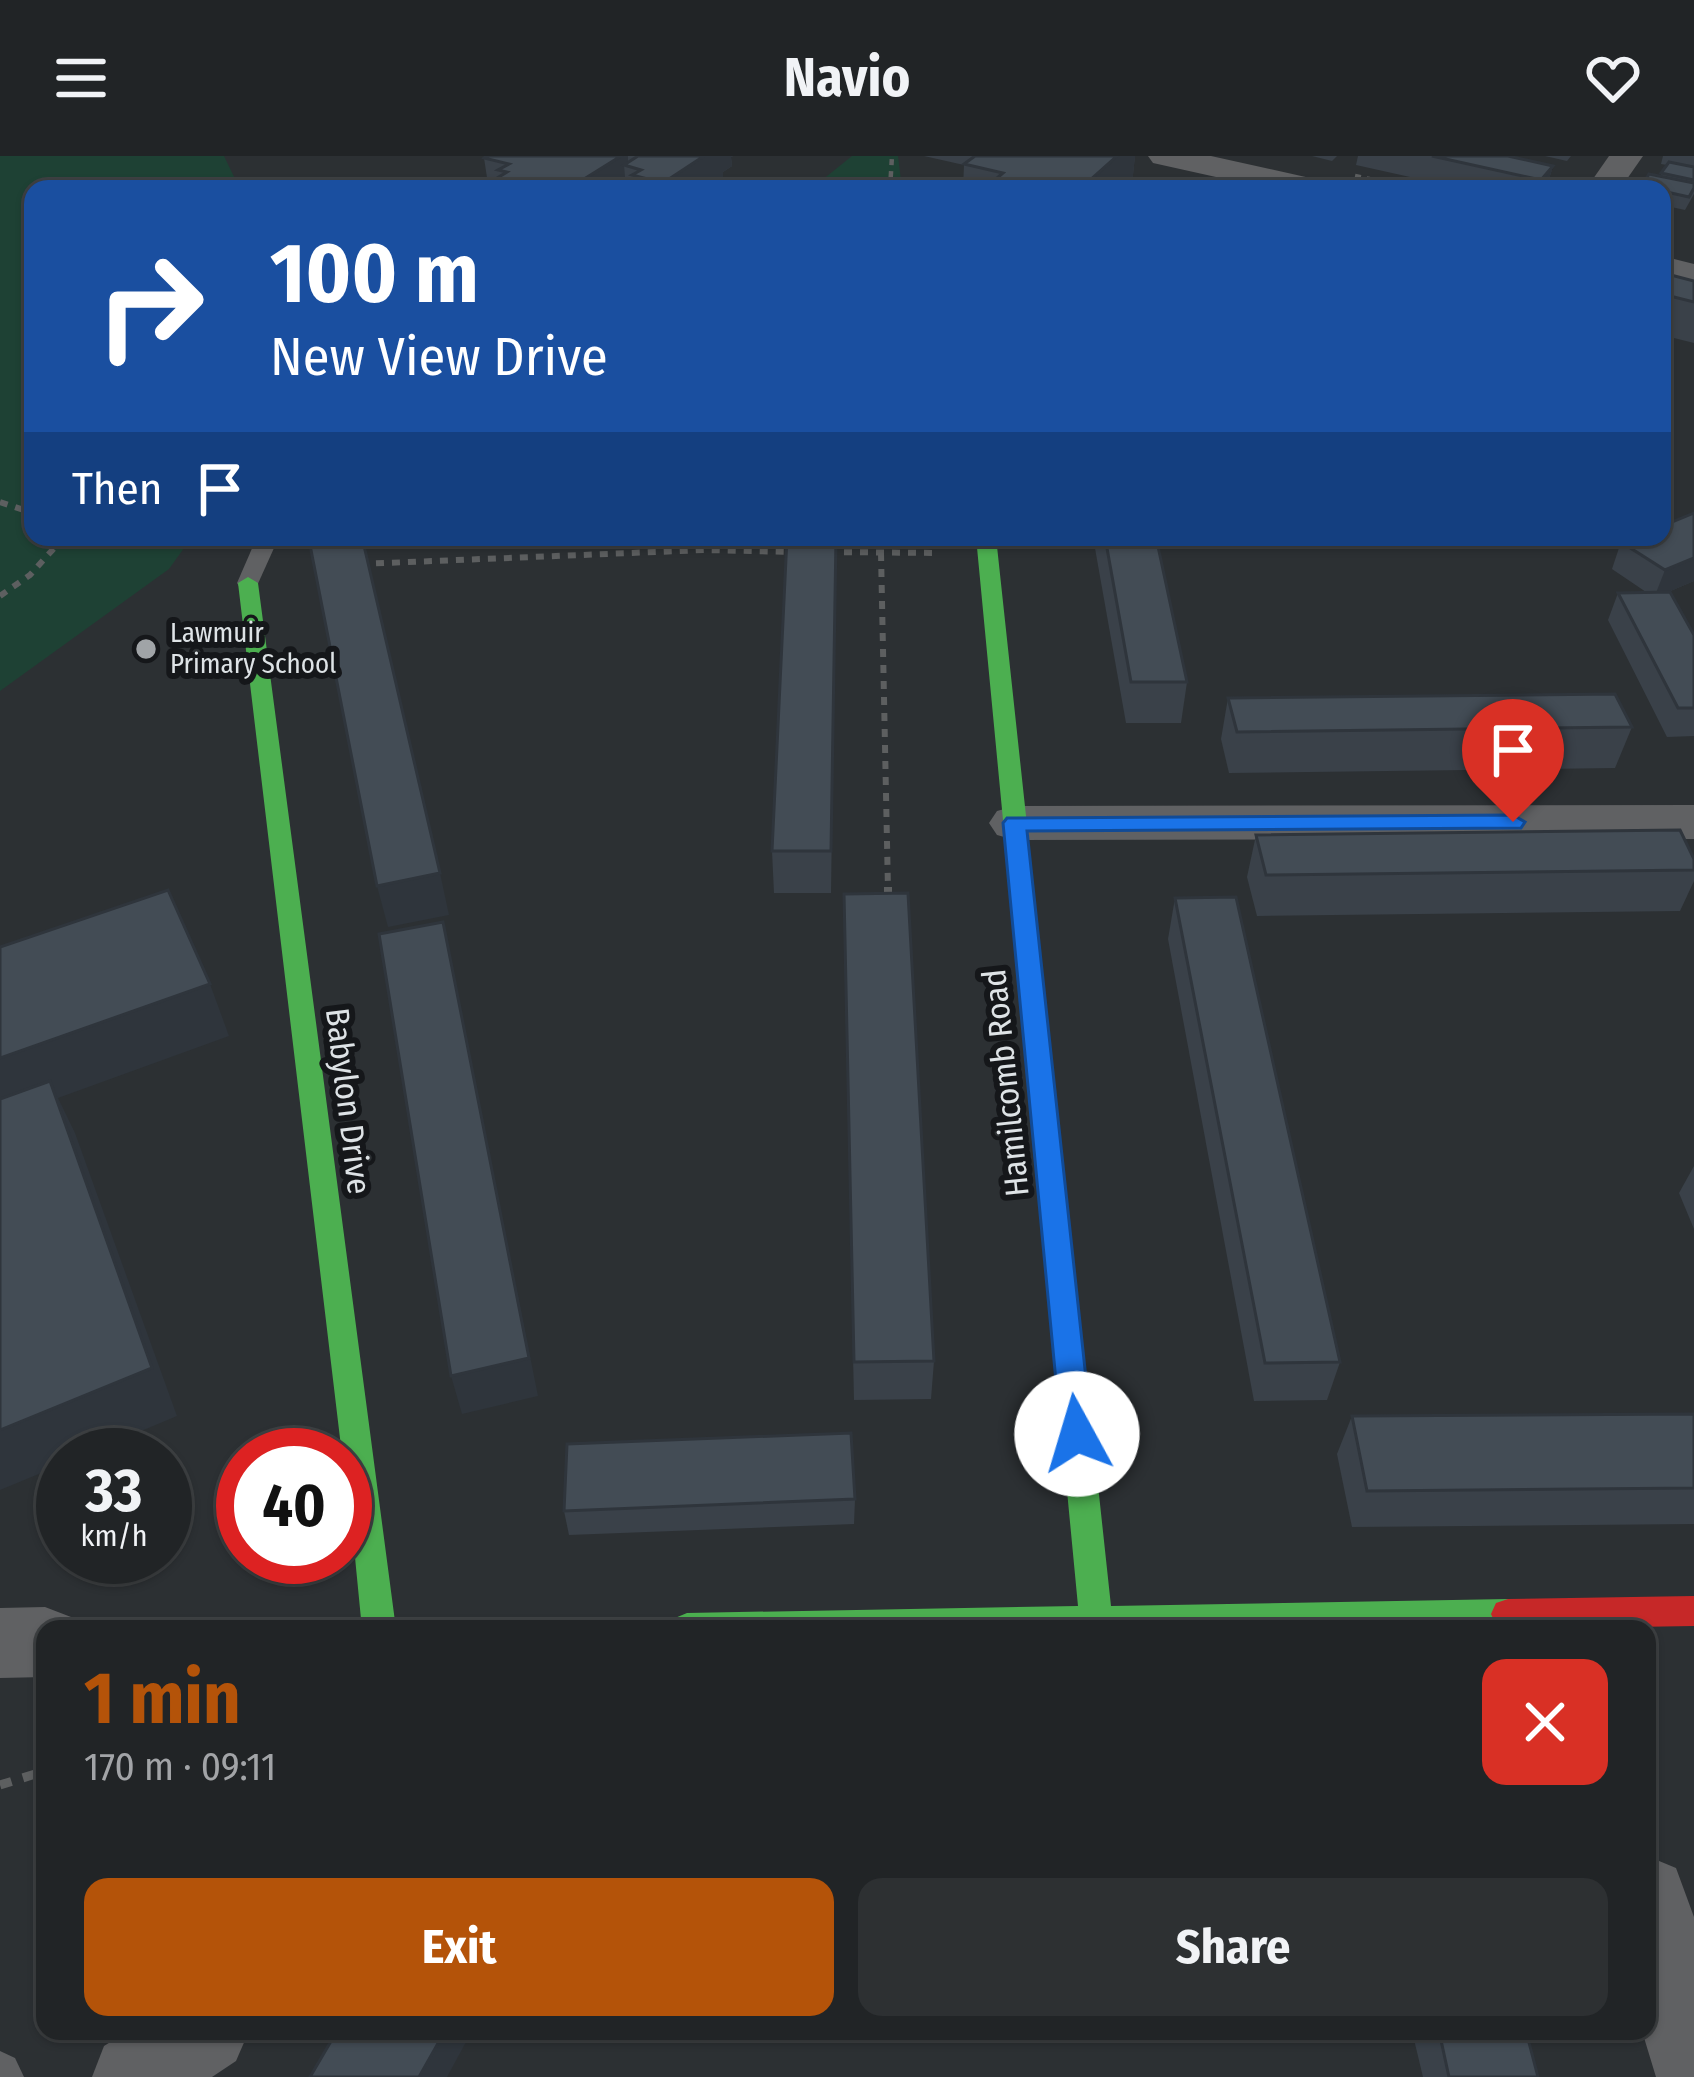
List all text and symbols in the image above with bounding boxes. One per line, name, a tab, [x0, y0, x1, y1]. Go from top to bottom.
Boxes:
icon: menu	[48, 45, 114, 111]
icon: heart	[1580, 45, 1646, 111]
text: Navio	[784, 46, 910, 110]
text: 100 m	[270, 223, 479, 324]
icon: right	[72, 228, 228, 384]
text: New View Drive	[270, 325, 608, 389]
icon: arrive	[187, 456, 253, 522]
text: Then	[72, 462, 163, 516]
place label: Lawmuir Primary School	[170, 617, 336, 680]
marker: Lawmuir Primary School	[133, 636, 159, 662]
pin	[1462, 699, 1564, 822]
icon: arrive	[1480, 717, 1546, 783]
street label: Hamilcomb Road	[974, 967, 1038, 1199]
street label: Babylon Drive	[317, 1006, 379, 1197]
position arrow	[1014, 1371, 1140, 1497]
speed limit sign: 40	[216, 1428, 372, 1584]
text: 33	[86, 1455, 142, 1527]
text: km/h	[81, 1518, 147, 1554]
text: 1 min	[84, 1656, 241, 1742]
button: close	[1482, 1659, 1608, 1785]
text: 170 m · 09:11	[84, 1744, 276, 1790]
button: Exit	[84, 1878, 834, 2016]
button: Share	[858, 1878, 1608, 2016]

